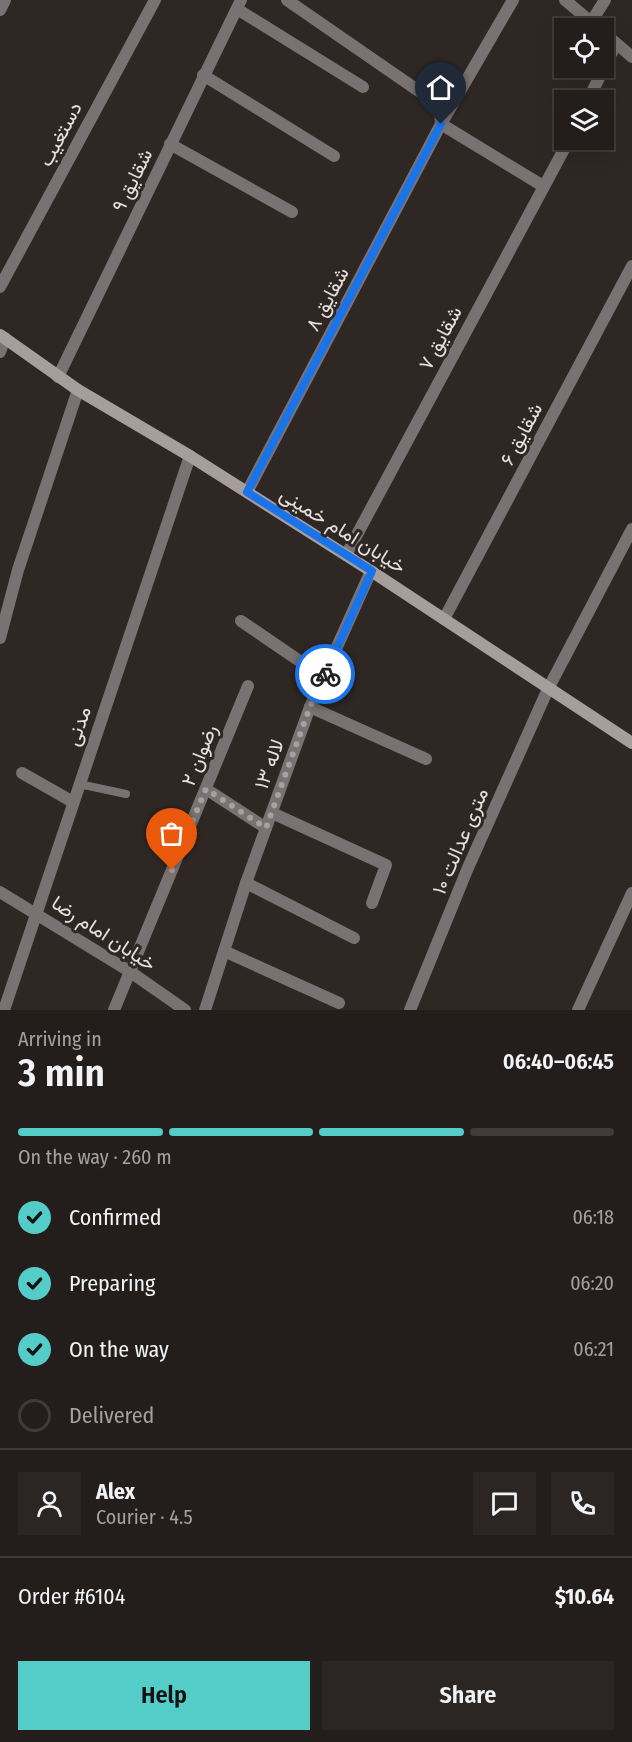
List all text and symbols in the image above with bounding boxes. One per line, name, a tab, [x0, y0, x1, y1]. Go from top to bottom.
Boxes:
map controls	[554, 18, 614, 150]
button: locate	[554, 18, 614, 78]
pin	[415, 62, 466, 124]
icon: home	[424, 71, 457, 104]
button: layers	[554, 90, 614, 150]
street label: دستغیب	[33, 98, 87, 170]
street label: شقایق ۹	[107, 145, 157, 215]
street label: شقایق ۸	[300, 263, 354, 335]
street label: شقایق ۷	[413, 302, 467, 374]
street label: شقایق ۶	[495, 399, 547, 469]
street label: خیابان امام خمینی	[275, 482, 411, 579]
courier	[295, 644, 355, 704]
icon: bike	[309, 658, 342, 691]
street label: مدنی	[60, 703, 96, 749]
street label: رضوان ۲	[176, 721, 223, 790]
street label: لاله ۱۳	[249, 736, 289, 792]
street label: ۱۰ متری عدالت	[427, 784, 494, 898]
pin	[146, 808, 197, 870]
icon: bag	[155, 817, 188, 850]
street label: خیابان امام رضا	[47, 890, 161, 976]
text: Arriving in	[18, 1027, 102, 1051]
text: 06:40–06:45	[503, 1048, 614, 1075]
text: 3 min	[18, 1050, 105, 1096]
text: On the way · 260 m	[18, 1145, 172, 1169]
icon: check	[18, 1201, 51, 1234]
text: Confirmed	[69, 1204, 162, 1231]
text: 06:18	[572, 1205, 614, 1229]
icon: check	[18, 1267, 51, 1300]
text: Preparing	[69, 1270, 155, 1297]
text: 06:20	[570, 1271, 614, 1295]
icon: check	[18, 1333, 51, 1366]
text: On the way	[69, 1336, 169, 1363]
text: 06:21	[573, 1337, 614, 1361]
text: Delivered	[69, 1402, 154, 1429]
button: person	[18, 1472, 81, 1535]
button: chat	[473, 1472, 536, 1535]
button: phone	[551, 1472, 614, 1535]
text: Alex	[96, 1478, 135, 1505]
text: Courier · 4.5	[96, 1505, 193, 1529]
text: Order #6104	[18, 1583, 125, 1610]
text: $10.64	[555, 1583, 614, 1610]
button: Help	[18, 1661, 310, 1730]
button: Share	[322, 1661, 614, 1730]

